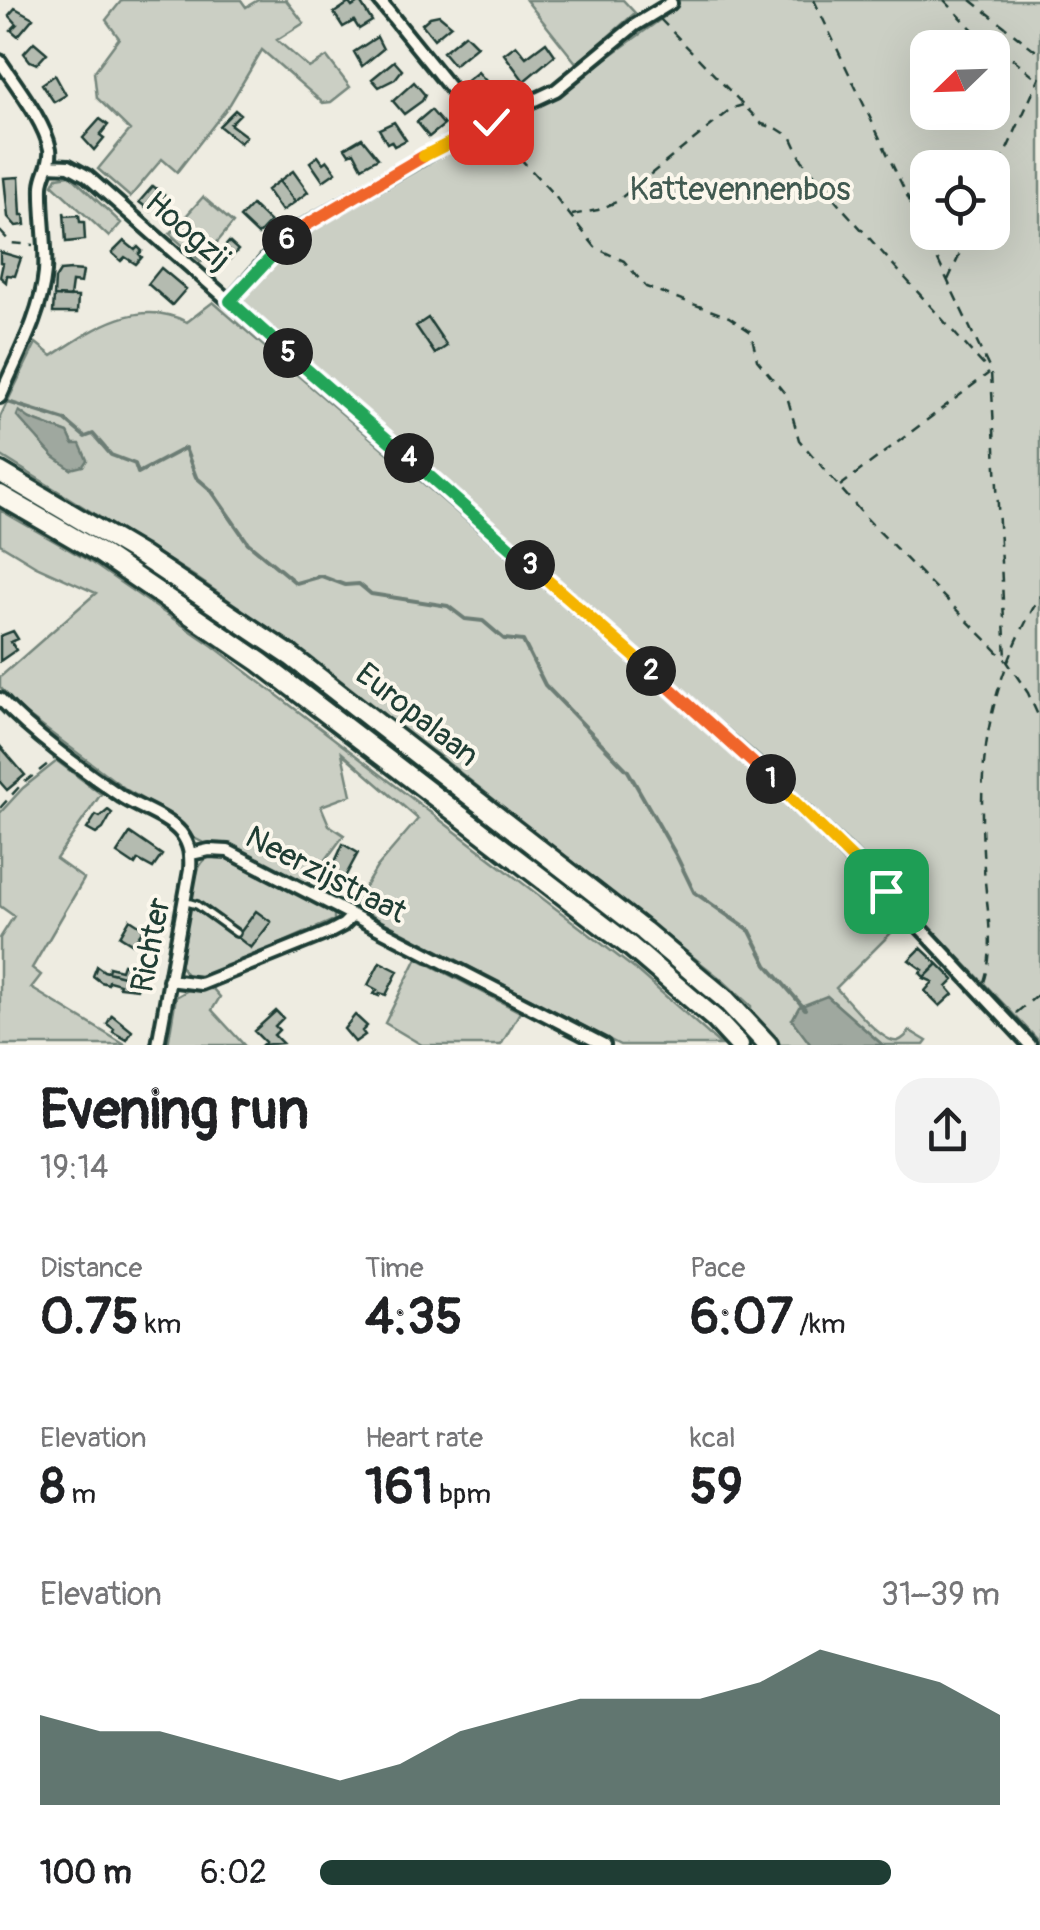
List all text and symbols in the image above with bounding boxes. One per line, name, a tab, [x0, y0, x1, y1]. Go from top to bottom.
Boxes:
north arrow	[910, 30, 1010, 130]
map controls	[910, 30, 1010, 250]
pin	[449, 80, 534, 165]
icon: check	[464, 95, 519, 150]
button: locate	[910, 150, 1010, 250]
park label: Kattevennenbos	[630, 170, 851, 210]
street label: Hoogzij	[137, 183, 239, 279]
pin: 6	[262, 215, 312, 265]
text: 6	[279, 222, 295, 257]
pin: 5	[263, 328, 313, 378]
text: 5	[280, 335, 296, 370]
pin: 4	[384, 433, 434, 483]
text: 4	[401, 440, 417, 475]
pin: 3	[505, 540, 555, 590]
text: 3	[522, 547, 538, 582]
pin: 2	[626, 646, 676, 696]
text: 2	[643, 653, 659, 688]
street label: Europalaan	[347, 654, 487, 776]
pin: 1	[746, 754, 796, 804]
text: 1	[766, 761, 776, 796]
street label: Neerzijstraat	[239, 817, 413, 933]
pin	[844, 849, 929, 934]
icon: arrive	[859, 864, 914, 919]
street label: Richter	[122, 894, 180, 996]
text: Evening run	[40, 1076, 309, 1145]
button: share	[895, 1078, 1000, 1183]
text: 19:14	[40, 1148, 109, 1188]
text: Distance	[40, 1251, 142, 1286]
text: Time	[365, 1251, 424, 1286]
text: Pace	[690, 1251, 745, 1286]
text: 0.75	[40, 1286, 139, 1349]
text: 4:35	[365, 1286, 462, 1349]
text: 6:07	[690, 1286, 793, 1349]
text: km	[139, 1307, 181, 1342]
text: /km	[793, 1307, 846, 1342]
text: Elevation	[40, 1421, 147, 1456]
text: Heart rate	[365, 1421, 483, 1456]
text: kcal	[690, 1421, 736, 1456]
text: 8	[40, 1456, 65, 1519]
text: 161	[365, 1456, 433, 1519]
text: 59	[690, 1456, 743, 1519]
text: m	[65, 1477, 96, 1512]
text: bpm	[433, 1477, 491, 1512]
text: Elevation	[40, 1575, 162, 1615]
text: 31–39 m	[881, 1575, 1000, 1615]
text: 100 m	[40, 1853, 132, 1893]
text: 6:02	[200, 1853, 267, 1893]

